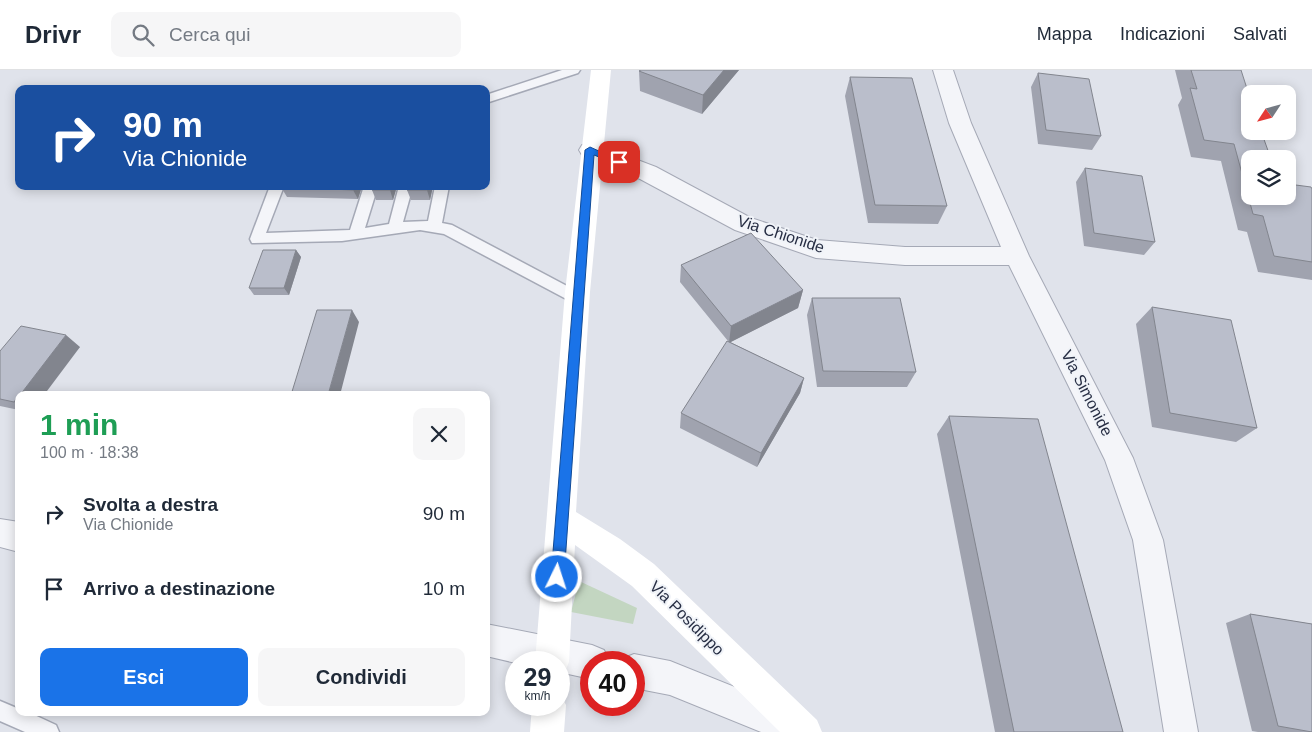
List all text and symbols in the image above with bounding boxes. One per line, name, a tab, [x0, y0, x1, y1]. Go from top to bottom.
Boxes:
search box	[111, 12, 461, 57]
text: Drivr	[25, 21, 81, 48]
icon: search	[129, 21, 157, 49]
text: Cerca qui	[169, 24, 250, 45]
text: Mappa	[1037, 24, 1092, 44]
text: Indicazioni	[1120, 24, 1205, 44]
text: Salvati	[1233, 24, 1287, 44]
north arrow	[1241, 85, 1296, 140]
map controls	[1241, 85, 1296, 205]
icon: right	[40, 105, 105, 170]
text: 90 m	[123, 105, 203, 144]
pin	[598, 141, 640, 183]
text: Via Chionide	[123, 146, 247, 171]
icon: arrive	[605, 148, 633, 176]
button: layers	[1241, 150, 1296, 205]
street label: Via Chionide	[735, 212, 827, 256]
street label: Via Simonide	[1058, 347, 1116, 439]
text: 1 min	[40, 408, 118, 441]
button: close	[413, 408, 465, 460]
text: 100 m · 18:38	[40, 444, 139, 461]
text: Svolta a destra	[83, 494, 218, 515]
icon: right	[40, 500, 68, 528]
text: 90 m	[423, 503, 465, 524]
text: Via Chionide	[83, 516, 173, 533]
position arrow	[530, 550, 582, 602]
icon: arrive	[40, 575, 68, 603]
street label: Via Posidippo	[646, 577, 728, 659]
text: Arrivo a destinazione	[83, 578, 275, 599]
text: 10 m	[423, 578, 465, 599]
button: Esci	[40, 648, 248, 706]
button: Condividi	[258, 648, 465, 706]
speed limit sign: 40	[580, 651, 645, 716]
text: 29	[524, 663, 551, 691]
text: km/h	[524, 689, 551, 703]

